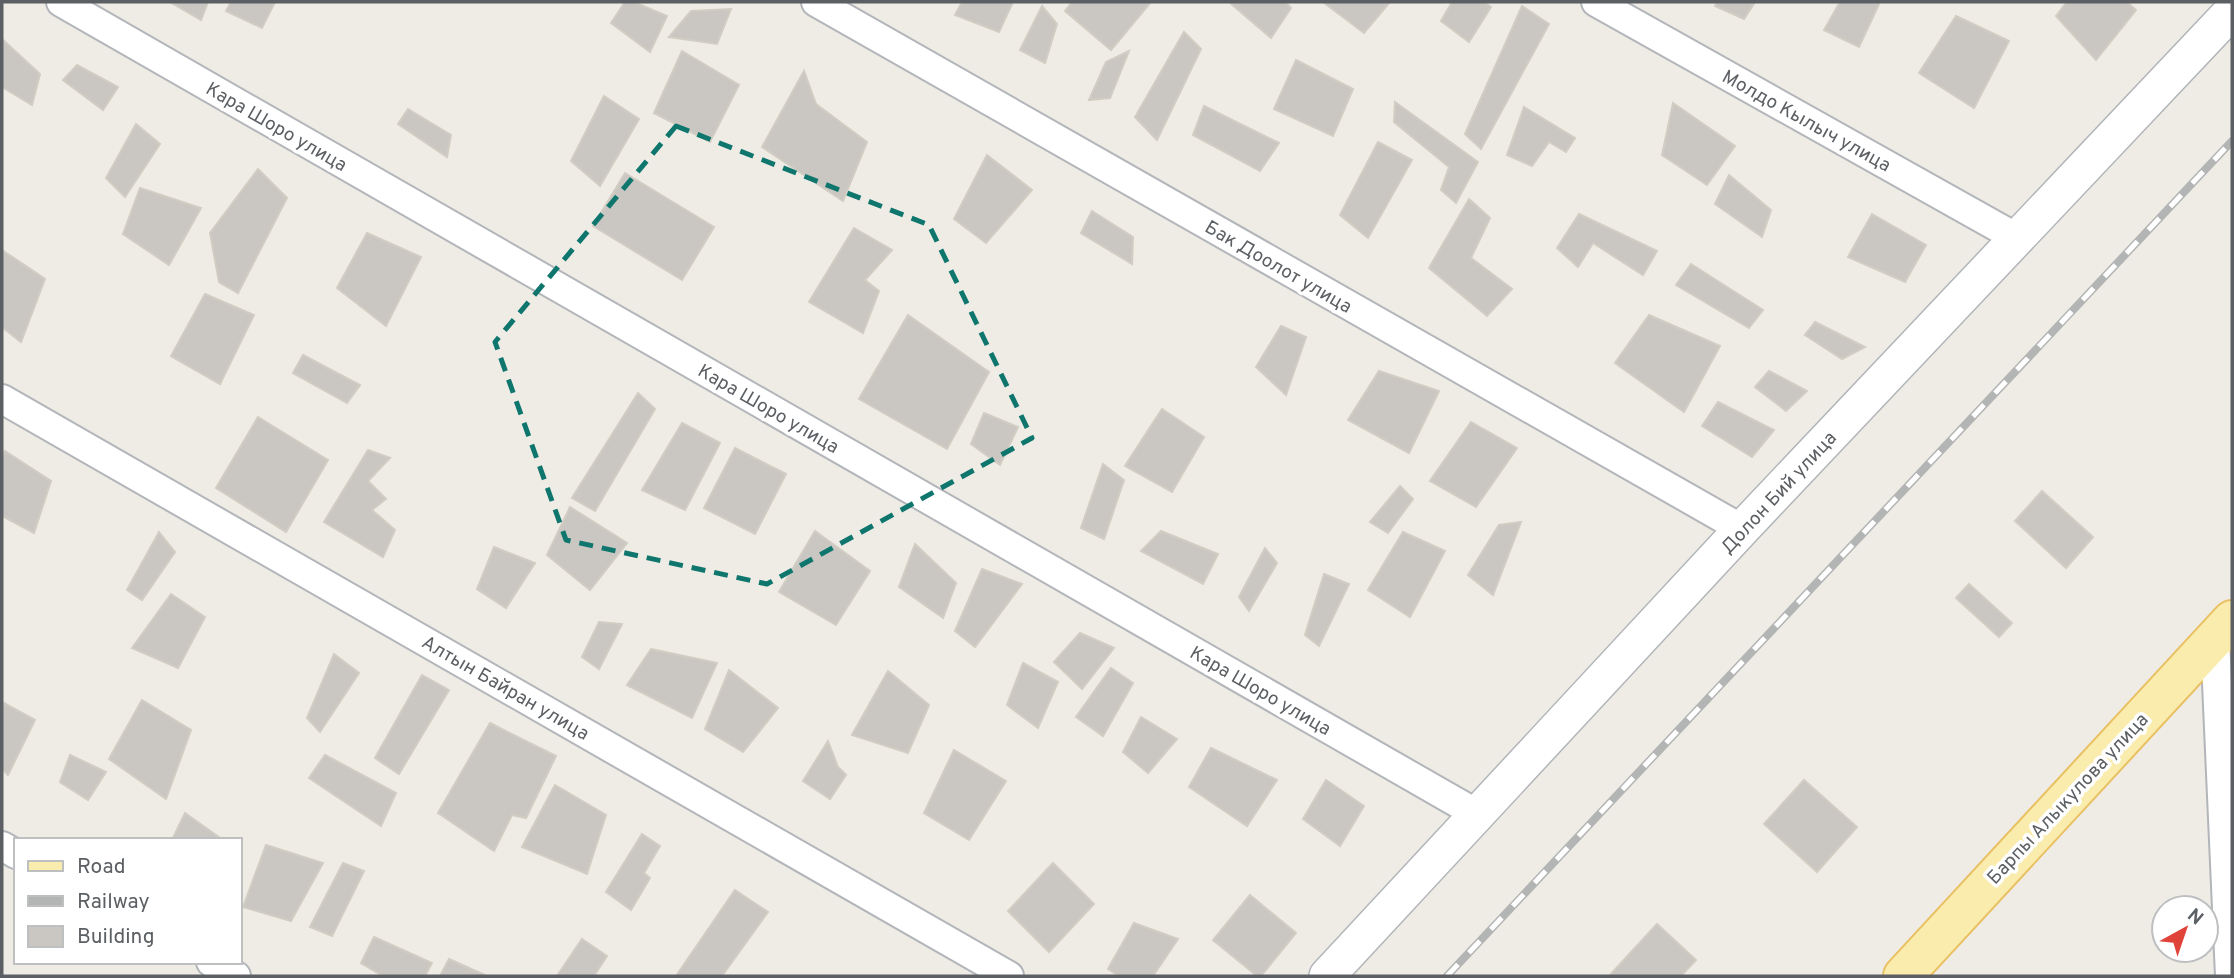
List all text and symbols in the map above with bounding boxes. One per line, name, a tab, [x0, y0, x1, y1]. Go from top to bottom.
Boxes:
street label: Молдо Кылыч улица	[1717, 65, 1895, 178]
street label: Кара Шоро улица	[201, 78, 351, 178]
street label: Бак Доолот улица	[1200, 216, 1356, 320]
street label: Кара Шоро улица	[693, 360, 843, 460]
street label: Долон Бий улица	[1716, 427, 1843, 560]
street label: Алтын Байран улица	[417, 631, 593, 747]
street label: Кара Шоро улица	[1185, 642, 1335, 742]
street label: Барпы Алыкулова улица	[1983, 709, 2154, 890]
legend	[14, 838, 242, 964]
text: Road	[77, 854, 126, 881]
text: Railway	[77, 889, 150, 916]
north arrow	[2150, 894, 2220, 964]
text: N	[2182, 904, 2208, 931]
text: Building	[77, 924, 155, 951]

